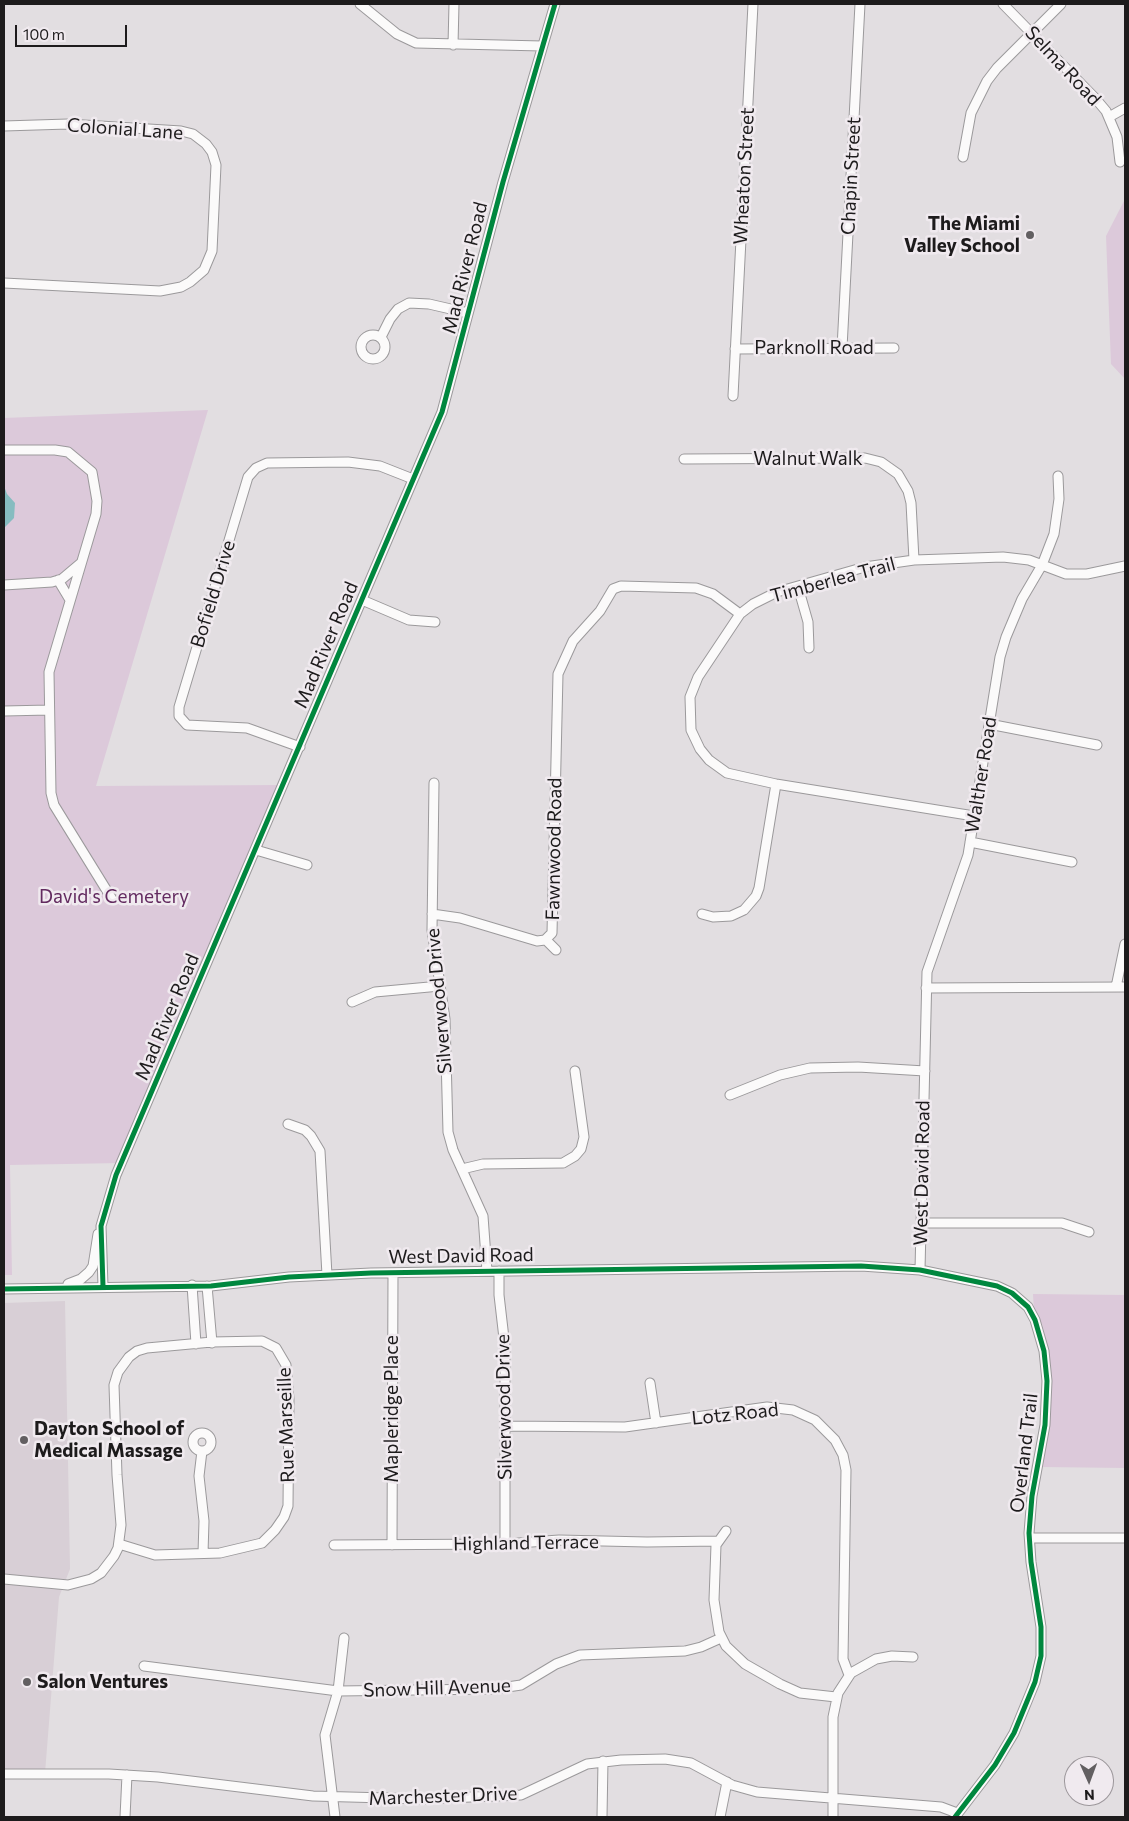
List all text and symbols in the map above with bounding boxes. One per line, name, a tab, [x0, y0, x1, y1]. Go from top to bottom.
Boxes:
scale bar	[18, 15, 130, 47]
street label: Selma Road	[1020, 21, 1106, 111]
text: 100 m	[23, 25, 65, 43]
street label: Wheaton Street	[729, 107, 759, 245]
street label: Colonial Lane	[66, 114, 184, 144]
street label: Chapin Street	[837, 116, 865, 236]
street label: Mad River Road	[438, 200, 492, 336]
place label: The Miami Valley School	[904, 213, 1020, 257]
marker: The Miami Valley School	[1024, 229, 1036, 241]
street label: Parknoll Road	[754, 337, 874, 359]
street label: Walnut Walk	[753, 448, 863, 470]
street label: Bofield Drive	[186, 537, 240, 651]
street label: Timberlea Trail	[768, 552, 898, 608]
street label: Mad River Road	[289, 578, 363, 712]
street label: Walther Road	[961, 715, 1001, 835]
street label: Fawnwood Road	[541, 777, 567, 921]
park label: David's Cemetery	[39, 886, 189, 908]
street label: Silverwood Drive	[421, 927, 457, 1075]
street label: Mad River Road	[130, 950, 204, 1084]
street label: West David Road	[909, 1100, 935, 1246]
street label: West David Road	[388, 1243, 534, 1269]
street label: Silverwood Drive	[491, 1334, 517, 1480]
street label: Mapleridge Place	[381, 1335, 403, 1483]
street label: Rue Marseille	[273, 1367, 299, 1483]
street label: Overland Trail	[1005, 1392, 1043, 1514]
street label: Lotz Road	[690, 1398, 780, 1430]
place label: Dayton School of Medical Massage	[34, 1418, 184, 1462]
marker: Dayton School of Medical Massage	[18, 1434, 30, 1446]
street label: Highland Terrace	[453, 1530, 599, 1556]
place label: Salon Ventures	[37, 1671, 168, 1693]
street label: Snow Hill Avenue	[363, 1674, 511, 1702]
marker: Salon Ventures	[21, 1676, 33, 1688]
north arrow	[1064, 1756, 1114, 1806]
street label: Marchester Drive	[368, 1782, 518, 1810]
text: N	[1084, 1787, 1095, 1804]

